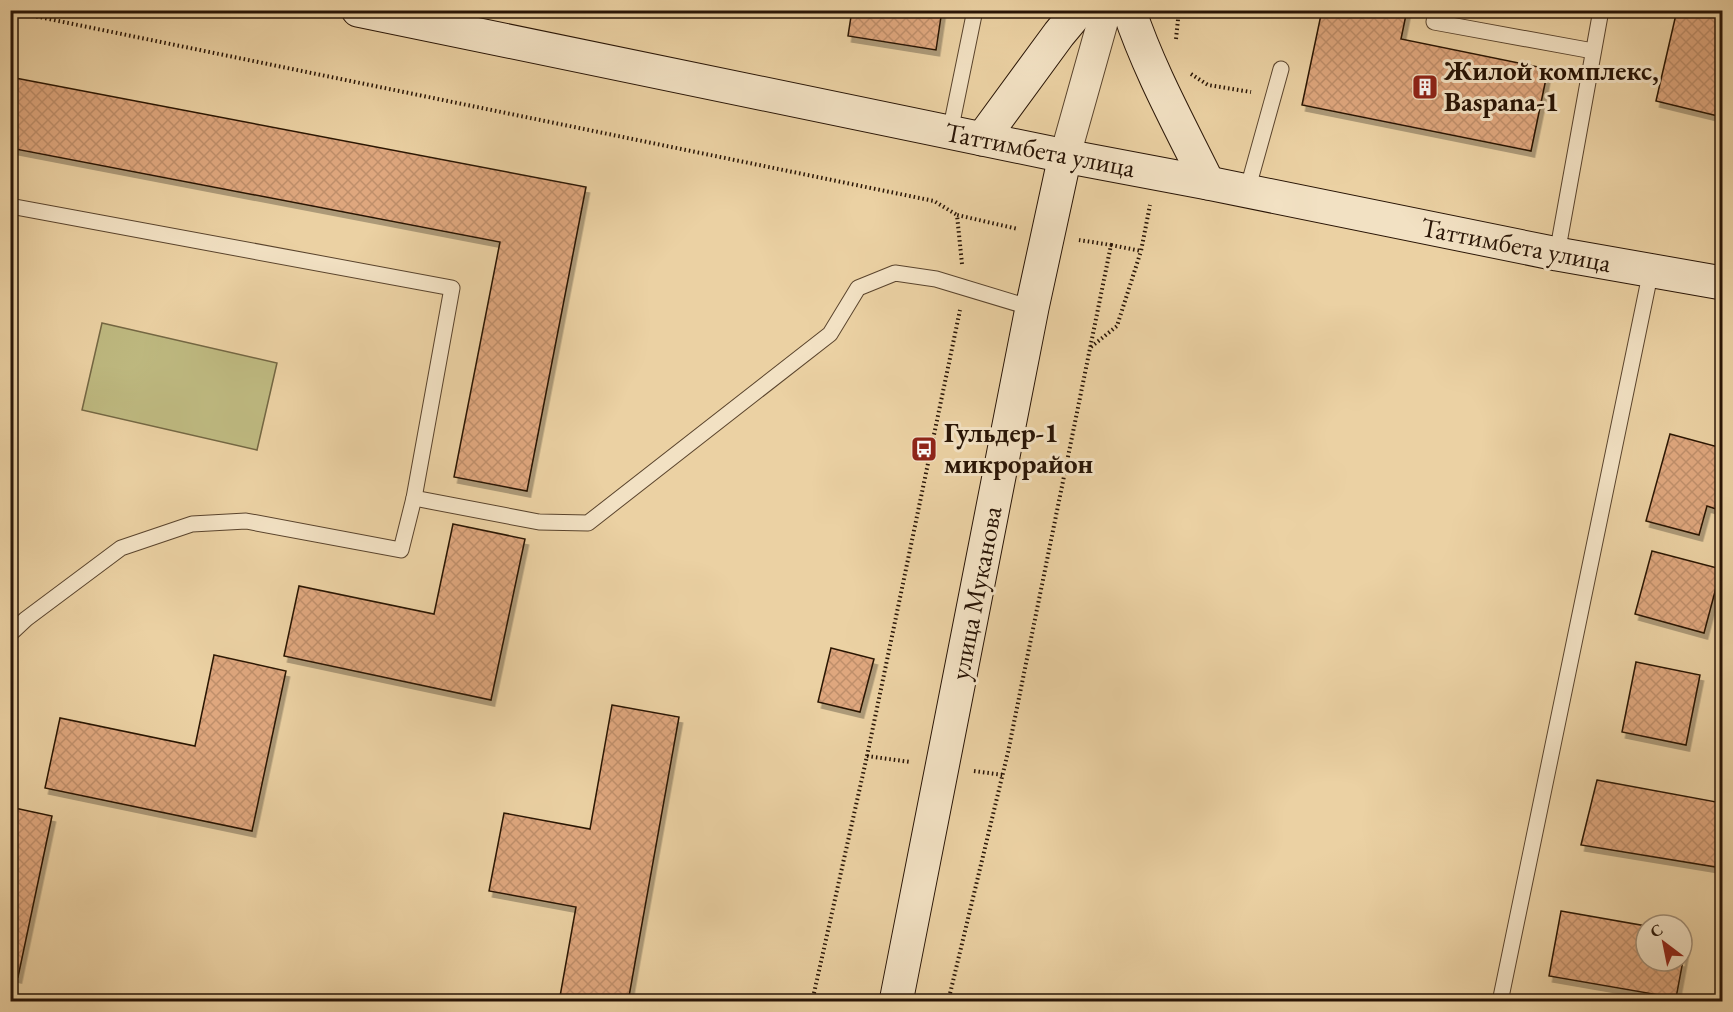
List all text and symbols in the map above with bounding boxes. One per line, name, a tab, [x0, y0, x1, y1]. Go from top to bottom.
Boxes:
place label: Жилой комплекс, Baspana-1	[1443, 53, 1659, 119]
building icon: Жилой комплекс, Baspana-1	[1410, 72, 1440, 102]
street label: Таттимбета улица	[942, 114, 1138, 185]
street label: Таттимбета улица	[1418, 209, 1614, 280]
place label: Гульдер-1 микрорайон	[944, 415, 1093, 481]
bus stop icon: Гульдер-1 микрорайон	[909, 434, 939, 464]
street label: улица Муканова	[941, 503, 1010, 683]
north arrow	[1634, 913, 1694, 973]
text: С	[1646, 919, 1667, 943]

